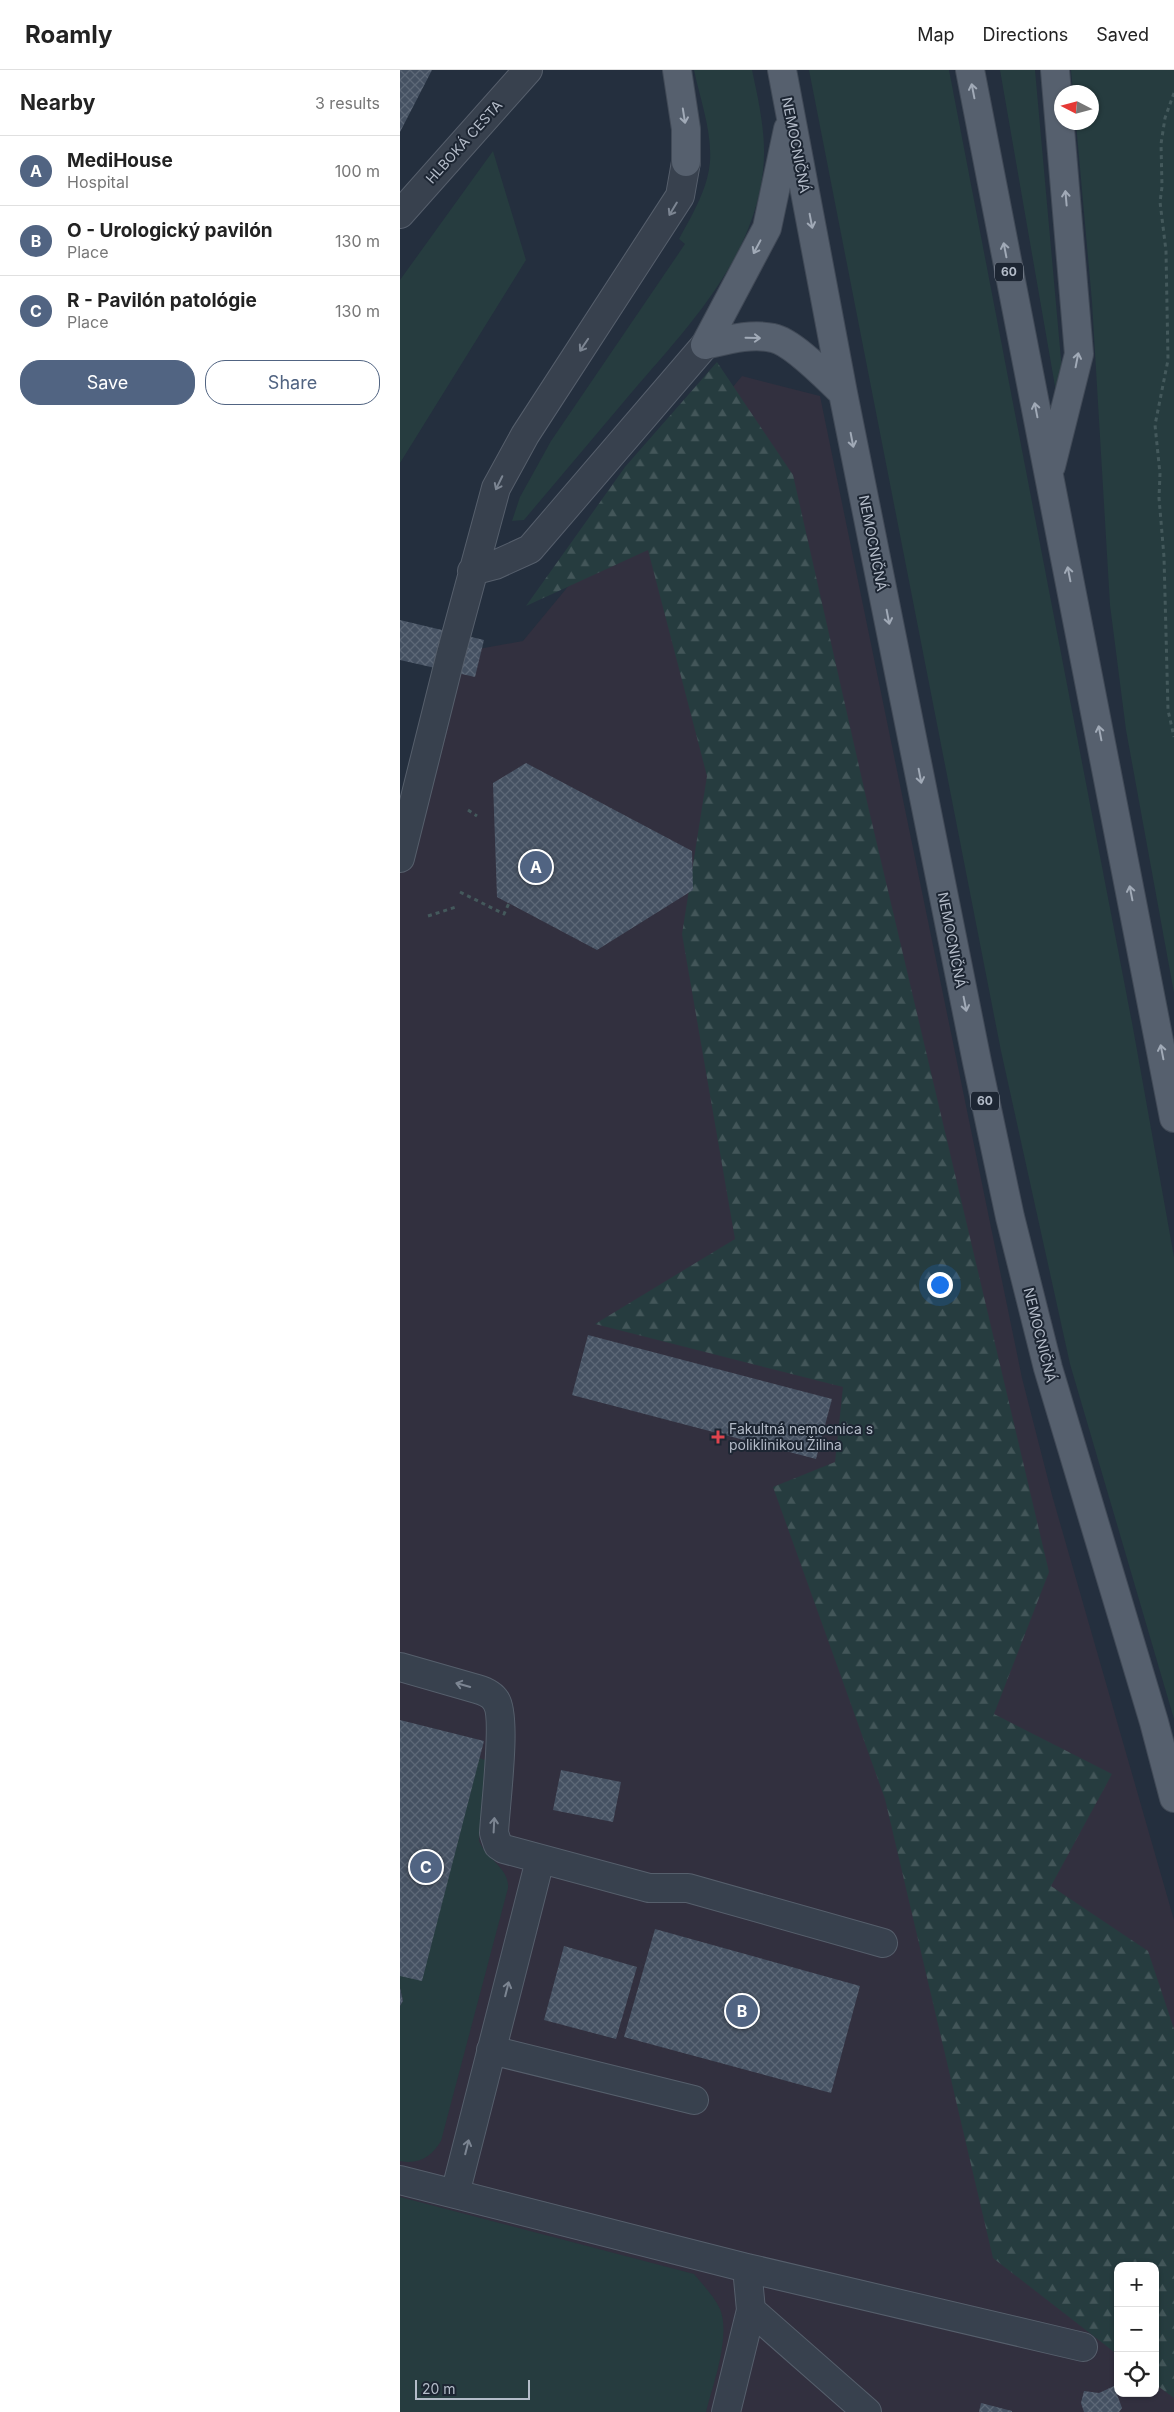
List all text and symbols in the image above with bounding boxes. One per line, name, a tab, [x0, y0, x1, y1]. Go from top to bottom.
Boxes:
text: Roamly	[25, 20, 112, 49]
text: Map	[917, 24, 955, 45]
text: Directions	[983, 24, 1068, 45]
text: Saved	[1096, 24, 1149, 45]
one-way arrow	[968, 83, 978, 99]
north arrow	[1054, 85, 1099, 130]
text: Nearby	[20, 90, 95, 115]
text: 3 results	[315, 93, 380, 113]
street label: HLBOKÁ CESTA	[422, 96, 506, 187]
street label: NEMOCNIČNÁ	[779, 96, 814, 195]
one-way arrow	[679, 108, 689, 124]
text: MediHouse	[67, 149, 173, 172]
text: A	[30, 161, 42, 181]
text: 100 m	[335, 161, 380, 181]
text: Hospital	[67, 172, 129, 192]
one-way arrow	[1061, 190, 1071, 206]
one-way arrow	[668, 201, 678, 215]
one-way arrow	[806, 213, 816, 229]
text: O - Urologický pavilón	[67, 219, 273, 242]
text: B	[31, 231, 41, 251]
text: 130 m	[335, 231, 380, 251]
one-way arrow	[751, 239, 761, 254]
text: Place	[67, 242, 109, 262]
one-way arrow	[1000, 243, 1009, 259]
road number: 60	[995, 262, 1023, 282]
text: R - Pavilón patológie	[67, 289, 257, 312]
text: C	[30, 301, 42, 321]
text: 130 m	[335, 301, 380, 321]
text: Place	[67, 312, 109, 332]
one-way arrow	[744, 333, 761, 343]
one-way arrow	[579, 338, 590, 352]
one-way arrow	[1073, 352, 1083, 368]
button: Save	[20, 360, 195, 405]
button: Share	[205, 360, 380, 405]
one-way arrow	[1031, 402, 1041, 418]
one-way arrow	[848, 432, 857, 448]
one-way arrow	[494, 475, 503, 490]
street label: NEMOCNIČNÁ	[856, 494, 891, 593]
one-way arrow	[1063, 566, 1073, 582]
one-way arrow	[883, 608, 893, 624]
one-way arrow	[1095, 726, 1104, 742]
one-way arrow	[915, 768, 925, 784]
pin: A	[520, 848, 552, 886]
one-way arrow	[1126, 885, 1135, 901]
street label: NEMOCNIČNÁ	[935, 891, 970, 990]
one-way arrow	[961, 996, 971, 1012]
one-way arrow	[1156, 1045, 1166, 1061]
road number: 60	[971, 1091, 999, 1110]
your location	[927, 1272, 953, 1298]
street label: NEMOCNIČNÁ	[1020, 1286, 1061, 1384]
place label: Fakultná nemocnica s poliklinikou Žilina	[729, 1420, 873, 1453]
marker: Fakultná nemocnica s poliklinikou Žilina	[711, 1430, 725, 1444]
one-way arrow	[456, 1679, 472, 1689]
one-way arrow	[490, 1817, 499, 1833]
pin: C	[410, 1848, 442, 1886]
one-way arrow	[503, 1982, 512, 1998]
pin: B	[726, 1992, 758, 2030]
one-way arrow	[463, 2139, 472, 2155]
map controls	[1114, 2262, 1159, 2397]
button: +	[1114, 2262, 1159, 2307]
button: −	[1114, 2307, 1159, 2352]
button: locate	[1114, 2352, 1159, 2397]
scale bar	[415, 2377, 530, 2400]
text: 20 m	[422, 2380, 456, 2397]

